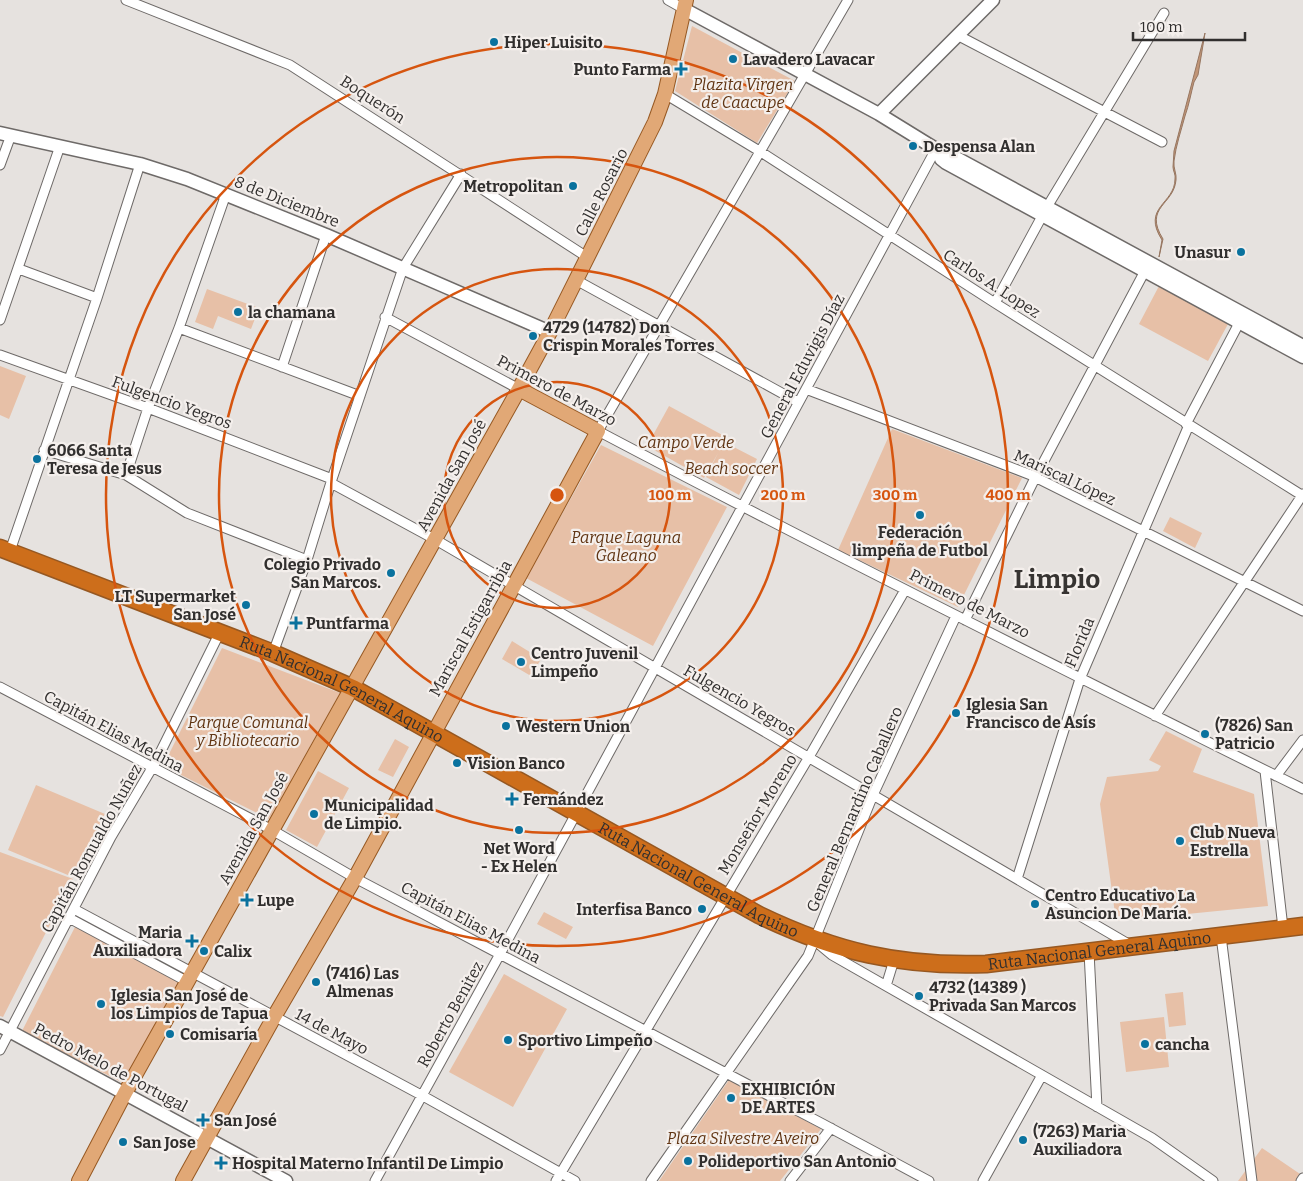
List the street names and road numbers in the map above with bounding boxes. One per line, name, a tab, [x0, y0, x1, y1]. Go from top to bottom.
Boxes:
street label: Boquerón	[337, 71, 409, 127]
street label: Calle Rosario	[571, 145, 632, 240]
street label: 8 de Diciembre	[231, 172, 342, 231]
street label: Carlos A. Lopez	[940, 245, 1044, 322]
street label: General Eduvigis Díaz	[756, 290, 849, 442]
street label: Primero de Marzo	[494, 351, 620, 430]
street label: Fulgencio Yegros	[109, 372, 234, 433]
street label: Avenida San José	[413, 416, 490, 535]
street label: Mariscal López	[1011, 446, 1119, 510]
street label: Mariscal Estigarribia	[425, 557, 516, 700]
street label: Primero de Marzo	[907, 565, 1033, 642]
street label: Florida	[1061, 614, 1099, 670]
street label: Ruta Nacional General Aquino	[237, 632, 447, 747]
street label: Fulgencio Yegros	[680, 661, 799, 740]
street label: Capitán Elias Medina	[41, 687, 187, 776]
street label: General Bernardino Caballero	[802, 704, 906, 915]
street label: Monseñor Moreno	[714, 751, 801, 878]
street label: Capitán Romualdo Nuñez	[37, 760, 146, 936]
street label: Avenida San José	[215, 769, 292, 888]
street label: Ruta Nacional General Aquino	[595, 818, 801, 941]
street label: Capitán Elias Medina	[398, 878, 544, 967]
street label: Ruta Nacional General Aquino	[987, 928, 1212, 974]
street label: Roberto Benitez	[413, 958, 488, 1071]
street label: 14 de Mayo	[292, 1004, 372, 1059]
street label: Pedro Melo de Portugal	[31, 1019, 191, 1116]

